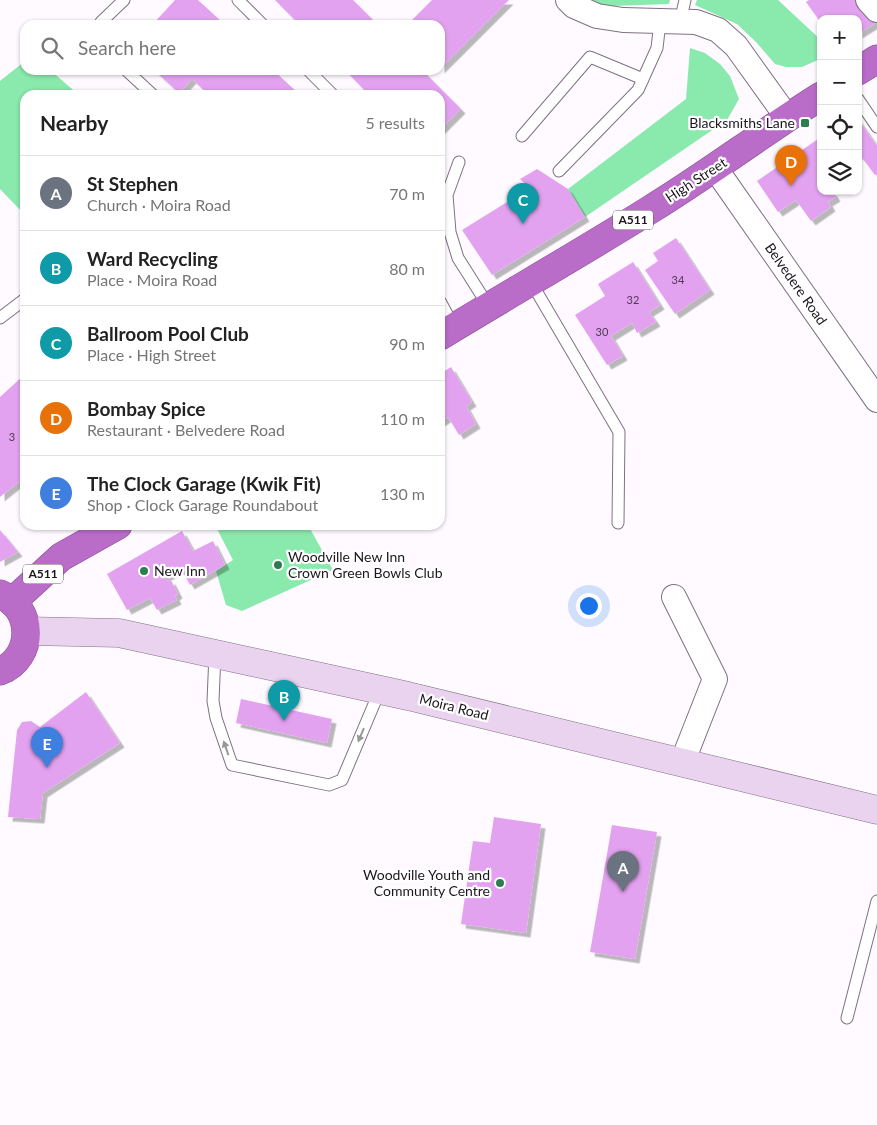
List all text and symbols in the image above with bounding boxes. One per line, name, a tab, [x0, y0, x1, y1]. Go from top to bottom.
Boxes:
map controls	[817, 15, 862, 195]
button: +	[817, 15, 862, 60]
search box	[20, 20, 445, 75]
icon: search	[38, 34, 66, 62]
text: Search here	[78, 36, 176, 59]
button: −	[817, 60, 862, 105]
button: locate	[817, 105, 862, 150]
text: Nearby	[40, 110, 108, 135]
text: 5 results	[365, 113, 425, 132]
place label: Blacksmiths Lane	[689, 114, 795, 131]
marker: Blacksmiths Lane	[799, 117, 811, 129]
pin: D	[775, 145, 807, 186]
button: layers	[817, 150, 862, 195]
street label: High Street	[662, 154, 729, 206]
text: St Stephen	[87, 172, 178, 195]
pin: C	[507, 183, 539, 224]
text: A	[50, 184, 62, 203]
text: 70 m	[389, 184, 425, 203]
text: Church · Moira Road	[87, 195, 231, 214]
road number: A511	[613, 210, 653, 230]
street label: Belvedere Road	[762, 239, 831, 328]
text: Ward Recycling	[87, 247, 218, 270]
text: B	[51, 259, 61, 278]
text: 80 m	[389, 259, 425, 278]
text: Place · Moira Road	[87, 270, 217, 289]
house number: 34	[672, 273, 685, 286]
house number: 32	[627, 293, 639, 306]
text: Ballroom Pool Club	[87, 322, 249, 345]
house number: 30	[596, 325, 609, 338]
text: C	[51, 334, 61, 353]
text: 90 m	[389, 334, 425, 353]
text: Place · High Street	[87, 345, 216, 364]
text: Bombay Spice	[87, 397, 206, 420]
text: D	[50, 409, 62, 428]
text: 110 m	[380, 409, 425, 428]
text: Restaurant · Belvedere Road	[87, 420, 285, 439]
house number: 3	[9, 430, 15, 443]
text: The Clock Garage (Kwik Fit)	[87, 472, 321, 495]
text: E	[51, 484, 61, 503]
text: 130 m	[380, 484, 425, 503]
text: Shop · Clock Garage Roundabout	[87, 495, 318, 514]
place label: Woodville New Inn Crown Green Bowls Club	[288, 548, 443, 581]
marker: Woodville New Inn Crown Green Bowls Club	[272, 559, 284, 571]
place label: New Inn	[154, 562, 206, 579]
road number: A511	[23, 564, 63, 584]
marker: New Inn	[138, 565, 150, 577]
your location	[576, 593, 602, 619]
pin: B	[268, 680, 300, 721]
street label: Moira Road	[418, 690, 490, 723]
pin: E	[31, 727, 63, 768]
one-way arrow	[357, 728, 365, 742]
one-way arrow	[222, 740, 230, 755]
pin: A	[607, 851, 639, 892]
place label: Woodville Youth and Community Centre	[363, 866, 490, 899]
marker: Woodville Youth and Community Centre	[494, 877, 506, 889]

